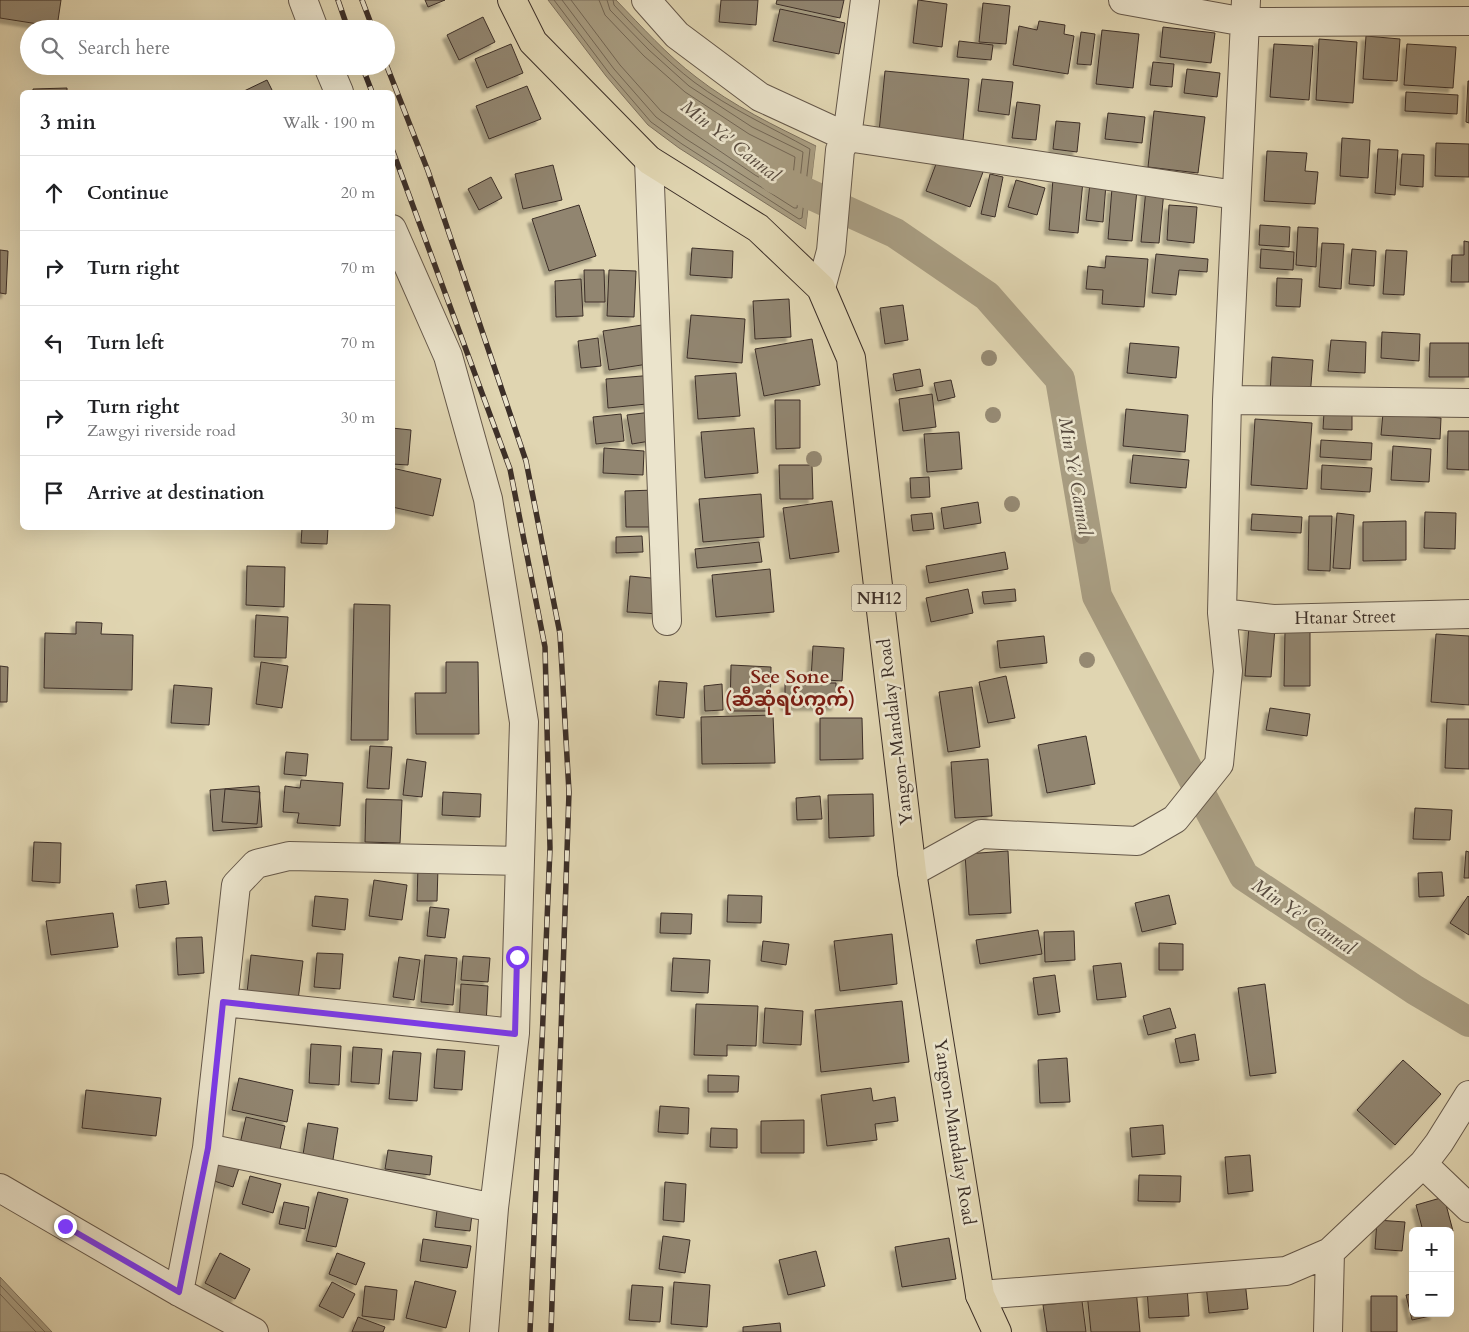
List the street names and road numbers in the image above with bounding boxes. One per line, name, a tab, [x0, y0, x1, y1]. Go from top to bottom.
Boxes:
road number: NH12	[852, 584, 906, 612]
street label: Htanar Street	[1294, 604, 1396, 631]
street label: Yangon-Mandalay Road	[872, 637, 919, 827]
street label: Yangon-Mandalay Road	[927, 1037, 982, 1227]

